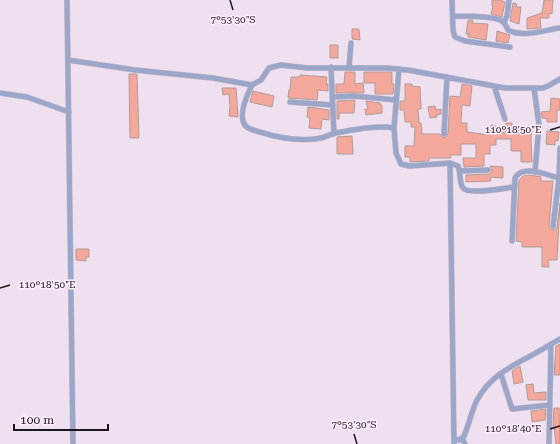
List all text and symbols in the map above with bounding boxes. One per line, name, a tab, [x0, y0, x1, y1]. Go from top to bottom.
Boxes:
text: 7°53'30"S	[210, 14, 256, 25]
text: 110°18'50"E	[485, 124, 541, 135]
text: 110°18'50"E	[19, 279, 75, 290]
scale bar	[14, 406, 108, 432]
text: 100 m	[20, 413, 54, 427]
text: 7°53'30"S	[331, 419, 377, 430]
text: 110°18'40"E	[485, 423, 541, 434]

